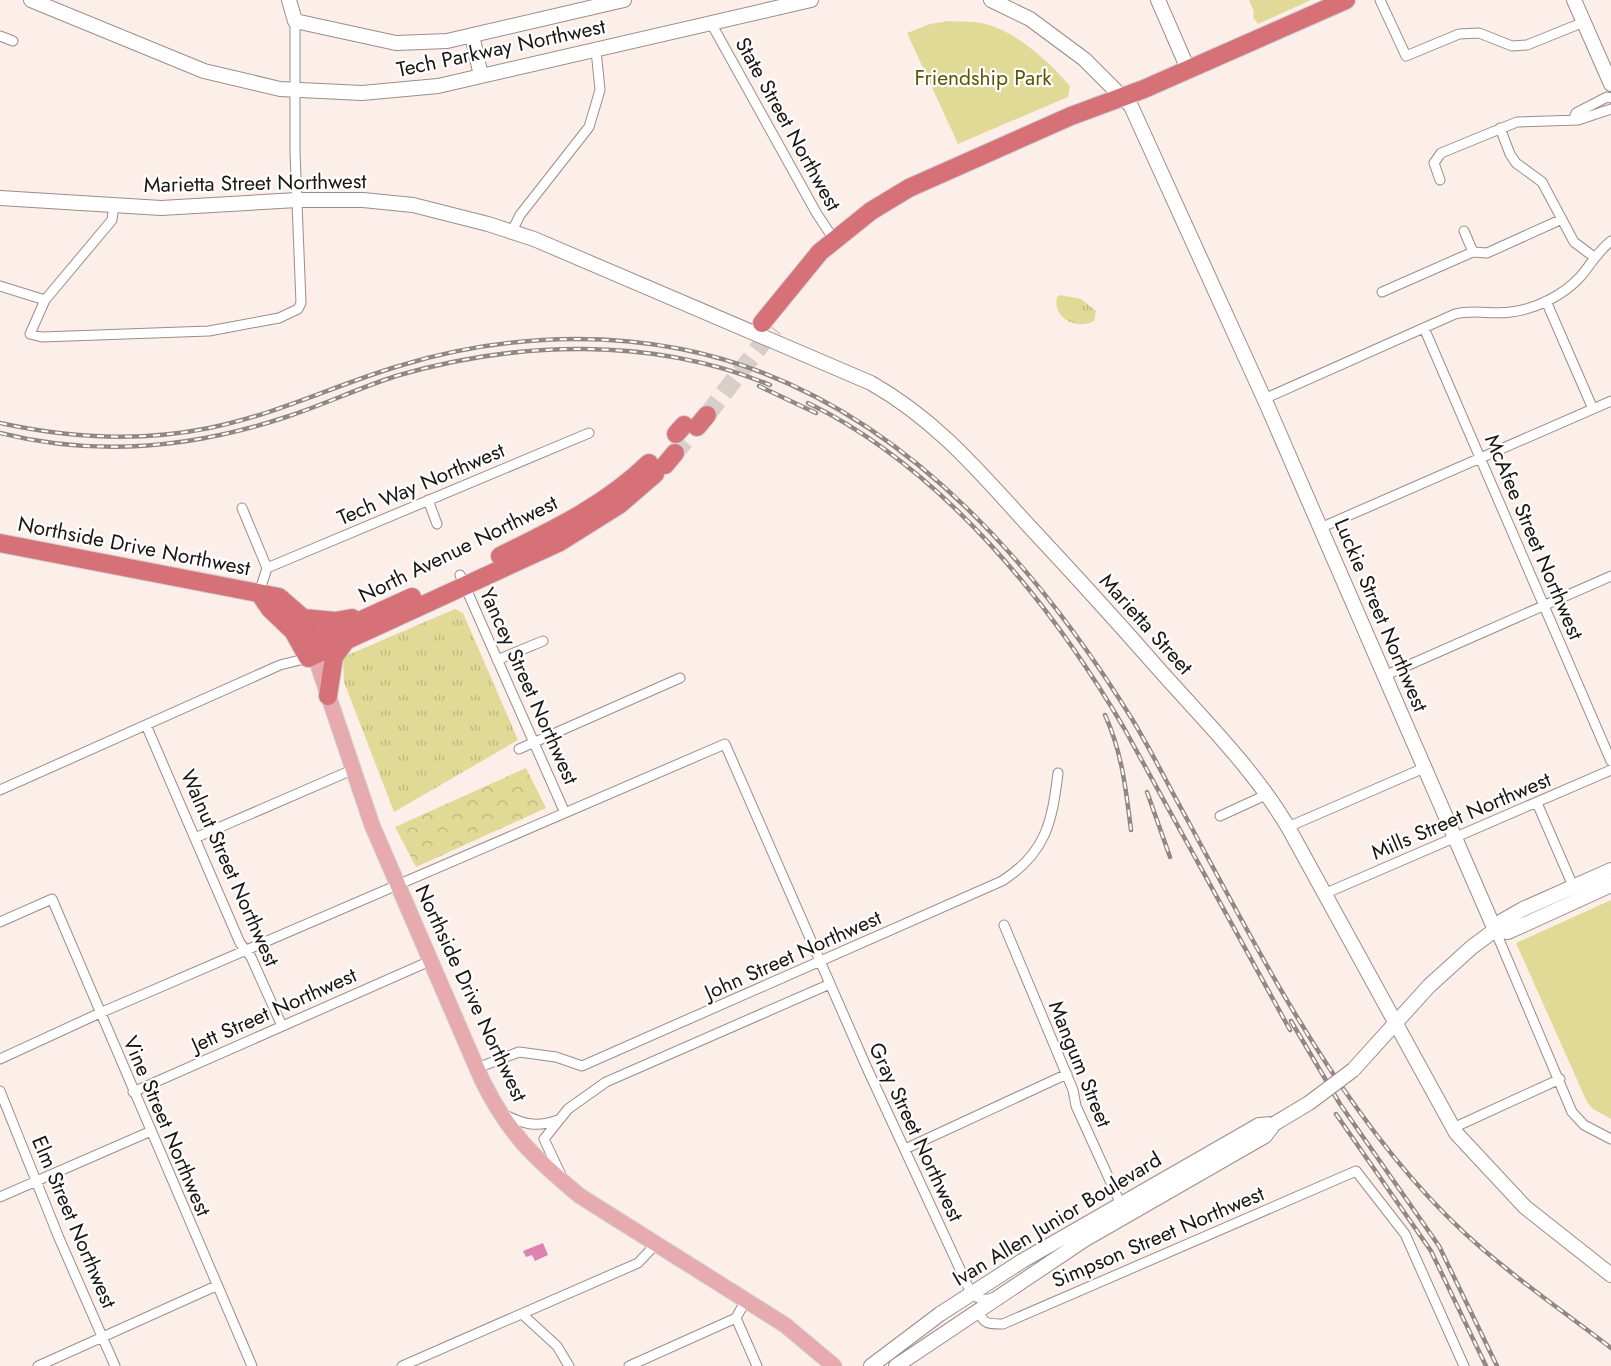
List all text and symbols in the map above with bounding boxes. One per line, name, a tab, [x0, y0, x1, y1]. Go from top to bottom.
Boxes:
street label: Tech Parkway Northwest	[394, 11, 608, 85]
street label: State Street Northwest	[728, 32, 848, 216]
park label: Friendship Park	[914, 63, 1052, 93]
street label: Marietta Street Northwest	[143, 166, 367, 200]
street label: McAfee Street Northwest	[1477, 430, 1591, 644]
street label: Tech Way Northwest	[333, 435, 509, 533]
street label: North Avenue Northwest	[353, 488, 563, 610]
street label: Northside Drive Northwest	[15, 509, 253, 583]
street label: Luckie Street Northwest	[1327, 514, 1435, 716]
street label: Marietta Street	[1092, 567, 1200, 681]
street label: Yancey Street Northwest	[472, 583, 586, 789]
street label: Walnut Street Northwest	[173, 765, 287, 971]
street label: Mills Street Northwest	[1367, 765, 1555, 867]
street label: Northside Drive Northwest	[407, 880, 535, 1106]
street label: John Street Northwest	[697, 903, 886, 1009]
street label: Jett Street Northwest	[184, 960, 361, 1061]
street label: Mangum Street	[1041, 996, 1119, 1132]
street label: Vine Street Northwest	[115, 1031, 219, 1221]
street label: Gray Street Northwest	[861, 1037, 971, 1227]
street label: Elm Street Northwest	[24, 1131, 124, 1313]
street label: Ivan Allen Junior Boulevard	[947, 1145, 1167, 1293]
street label: Simpson Street Northwest	[1047, 1179, 1269, 1295]

